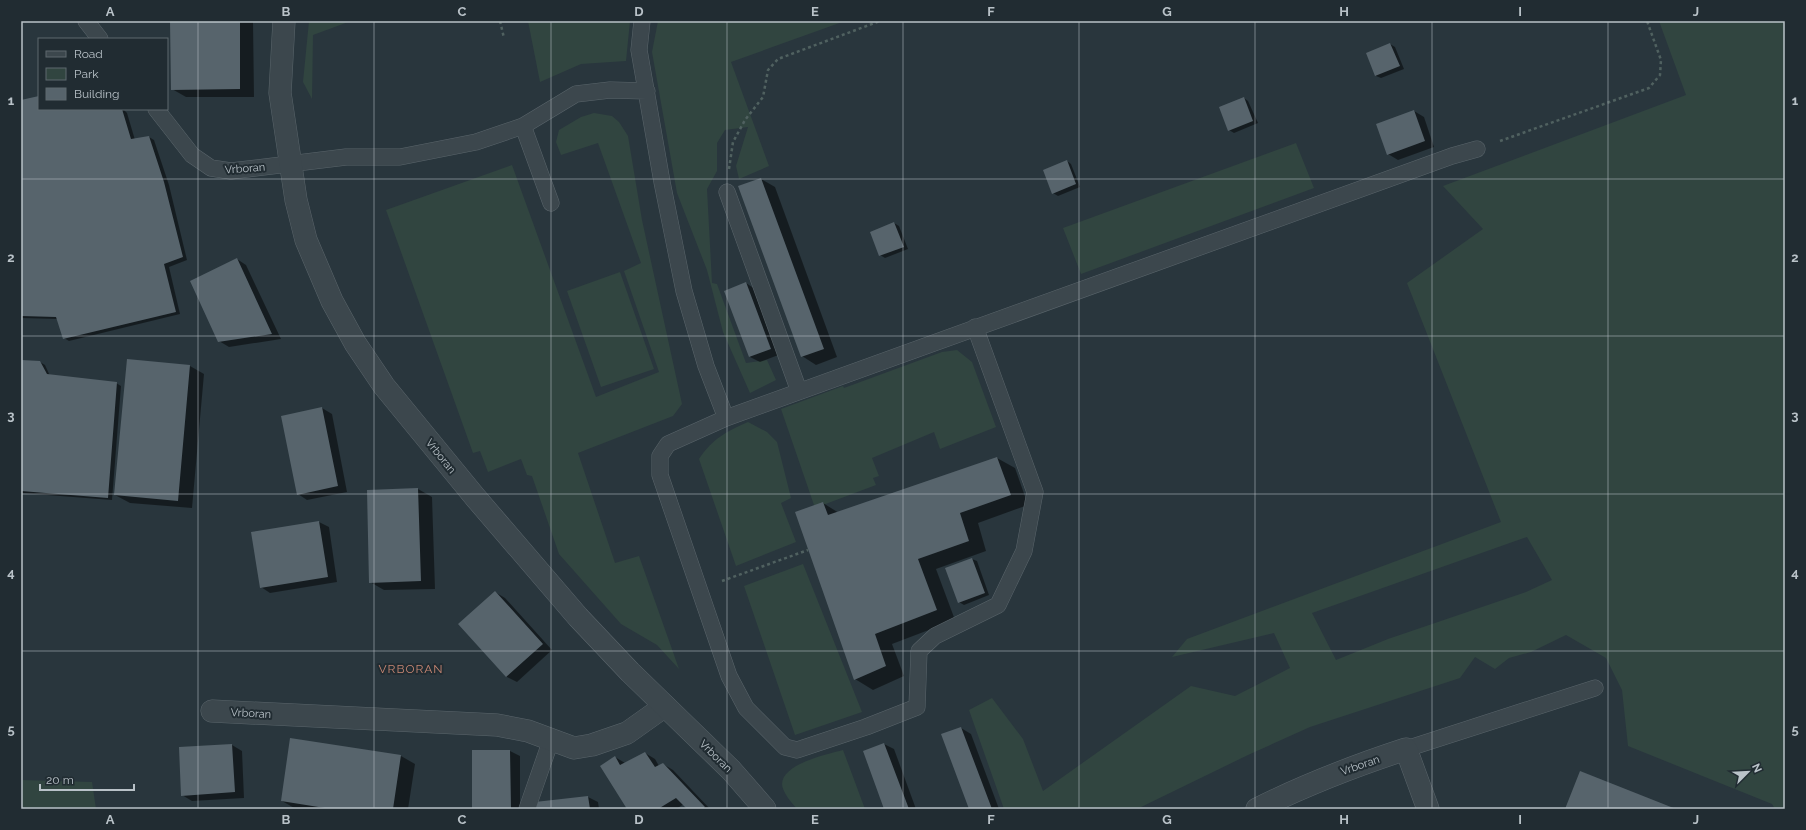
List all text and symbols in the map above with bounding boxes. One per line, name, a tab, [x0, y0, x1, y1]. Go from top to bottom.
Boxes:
text: A	[106, 4, 115, 19]
text: B	[282, 4, 291, 19]
text: C	[458, 4, 467, 19]
text: D	[634, 4, 644, 19]
text: E	[811, 4, 819, 19]
text: F	[987, 4, 995, 19]
text: G	[1162, 4, 1172, 19]
text: H	[1339, 4, 1349, 19]
text: I	[1518, 4, 1522, 19]
text: J	[1693, 4, 1699, 19]
legend	[38, 38, 168, 110]
text: Road	[74, 47, 103, 61]
text: Park	[74, 67, 99, 81]
text: Building	[74, 87, 120, 101]
text: 1	[8, 93, 15, 108]
text: 1	[1792, 93, 1799, 108]
street label: Vrboran	[224, 161, 266, 176]
text: 2	[7, 250, 15, 265]
text: 2	[1791, 250, 1799, 265]
text: 3	[7, 408, 15, 423]
text: 3	[1791, 408, 1799, 423]
street label: Vrboran	[423, 436, 458, 476]
text: 4	[7, 565, 15, 580]
text: 4	[1791, 565, 1799, 580]
district label: VRBORAN	[378, 662, 444, 676]
street label: Vrboran	[230, 706, 272, 721]
text: 5	[7, 722, 15, 737]
text: 5	[1791, 722, 1799, 737]
street label: Vrboran	[697, 737, 735, 775]
north arrow	[1728, 752, 1768, 792]
street label: Vrboran	[1339, 753, 1381, 778]
text: N	[1749, 762, 1764, 775]
scale bar	[40, 766, 134, 792]
text: 20 m	[46, 773, 74, 787]
text: A	[106, 812, 115, 827]
text: B	[282, 812, 291, 827]
text: C	[458, 812, 467, 827]
text: D	[634, 812, 644, 827]
text: E	[811, 812, 819, 827]
text: F	[987, 812, 995, 827]
text: G	[1162, 812, 1172, 827]
text: H	[1339, 812, 1349, 827]
text: I	[1518, 812, 1522, 827]
text: J	[1693, 812, 1699, 827]

